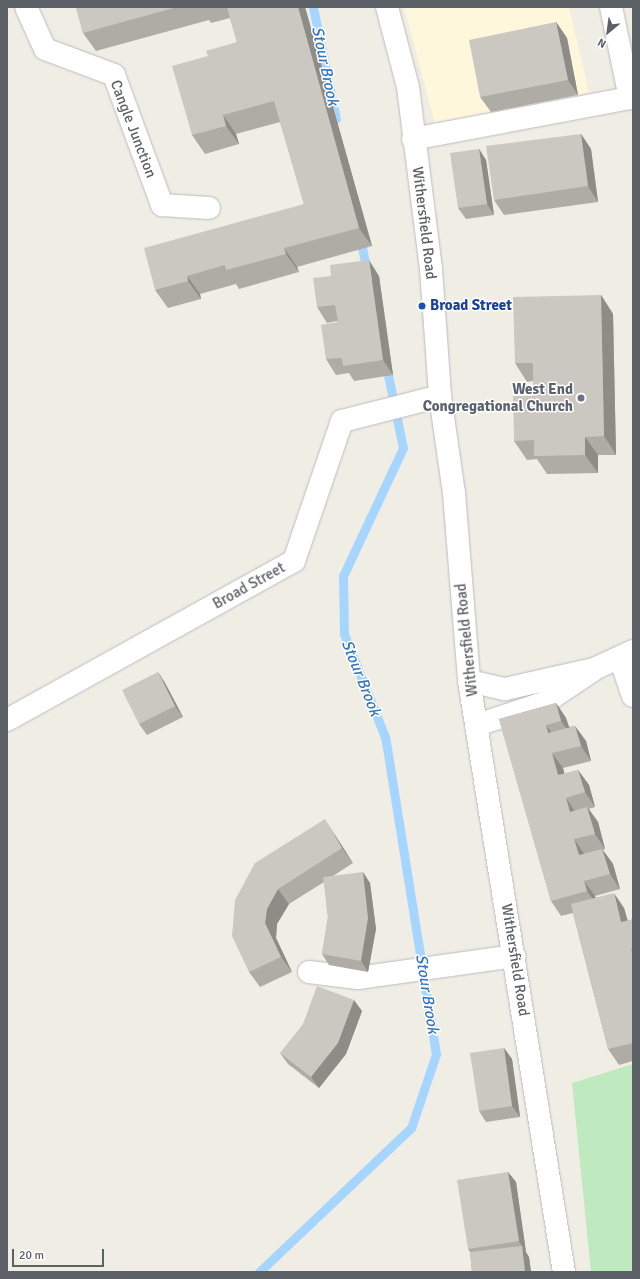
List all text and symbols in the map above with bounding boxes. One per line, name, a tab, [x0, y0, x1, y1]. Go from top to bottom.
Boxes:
north arrow	[588, 12, 628, 52]
water label: Stour Brook	[307, 25, 343, 107]
text: N	[595, 35, 608, 50]
street label: Cangle Junction	[106, 78, 160, 180]
street label: Withersfield Road	[408, 166, 440, 280]
place label: Broad Street	[430, 297, 512, 315]
marker: Broad Street	[417, 301, 427, 311]
place label: West End Congregational Church	[423, 380, 573, 415]
marker: West End Congregational Church	[576, 393, 586, 403]
street label: Broad Street	[210, 559, 288, 613]
street label: Withersfield Road	[452, 583, 482, 697]
water label: Stour Brook	[337, 637, 385, 719]
street label: Withersfield Road	[497, 902, 533, 1018]
water label: Stour Brook	[411, 953, 443, 1035]
scale bar	[14, 1241, 106, 1267]
text: 20 m	[19, 1248, 44, 1263]

